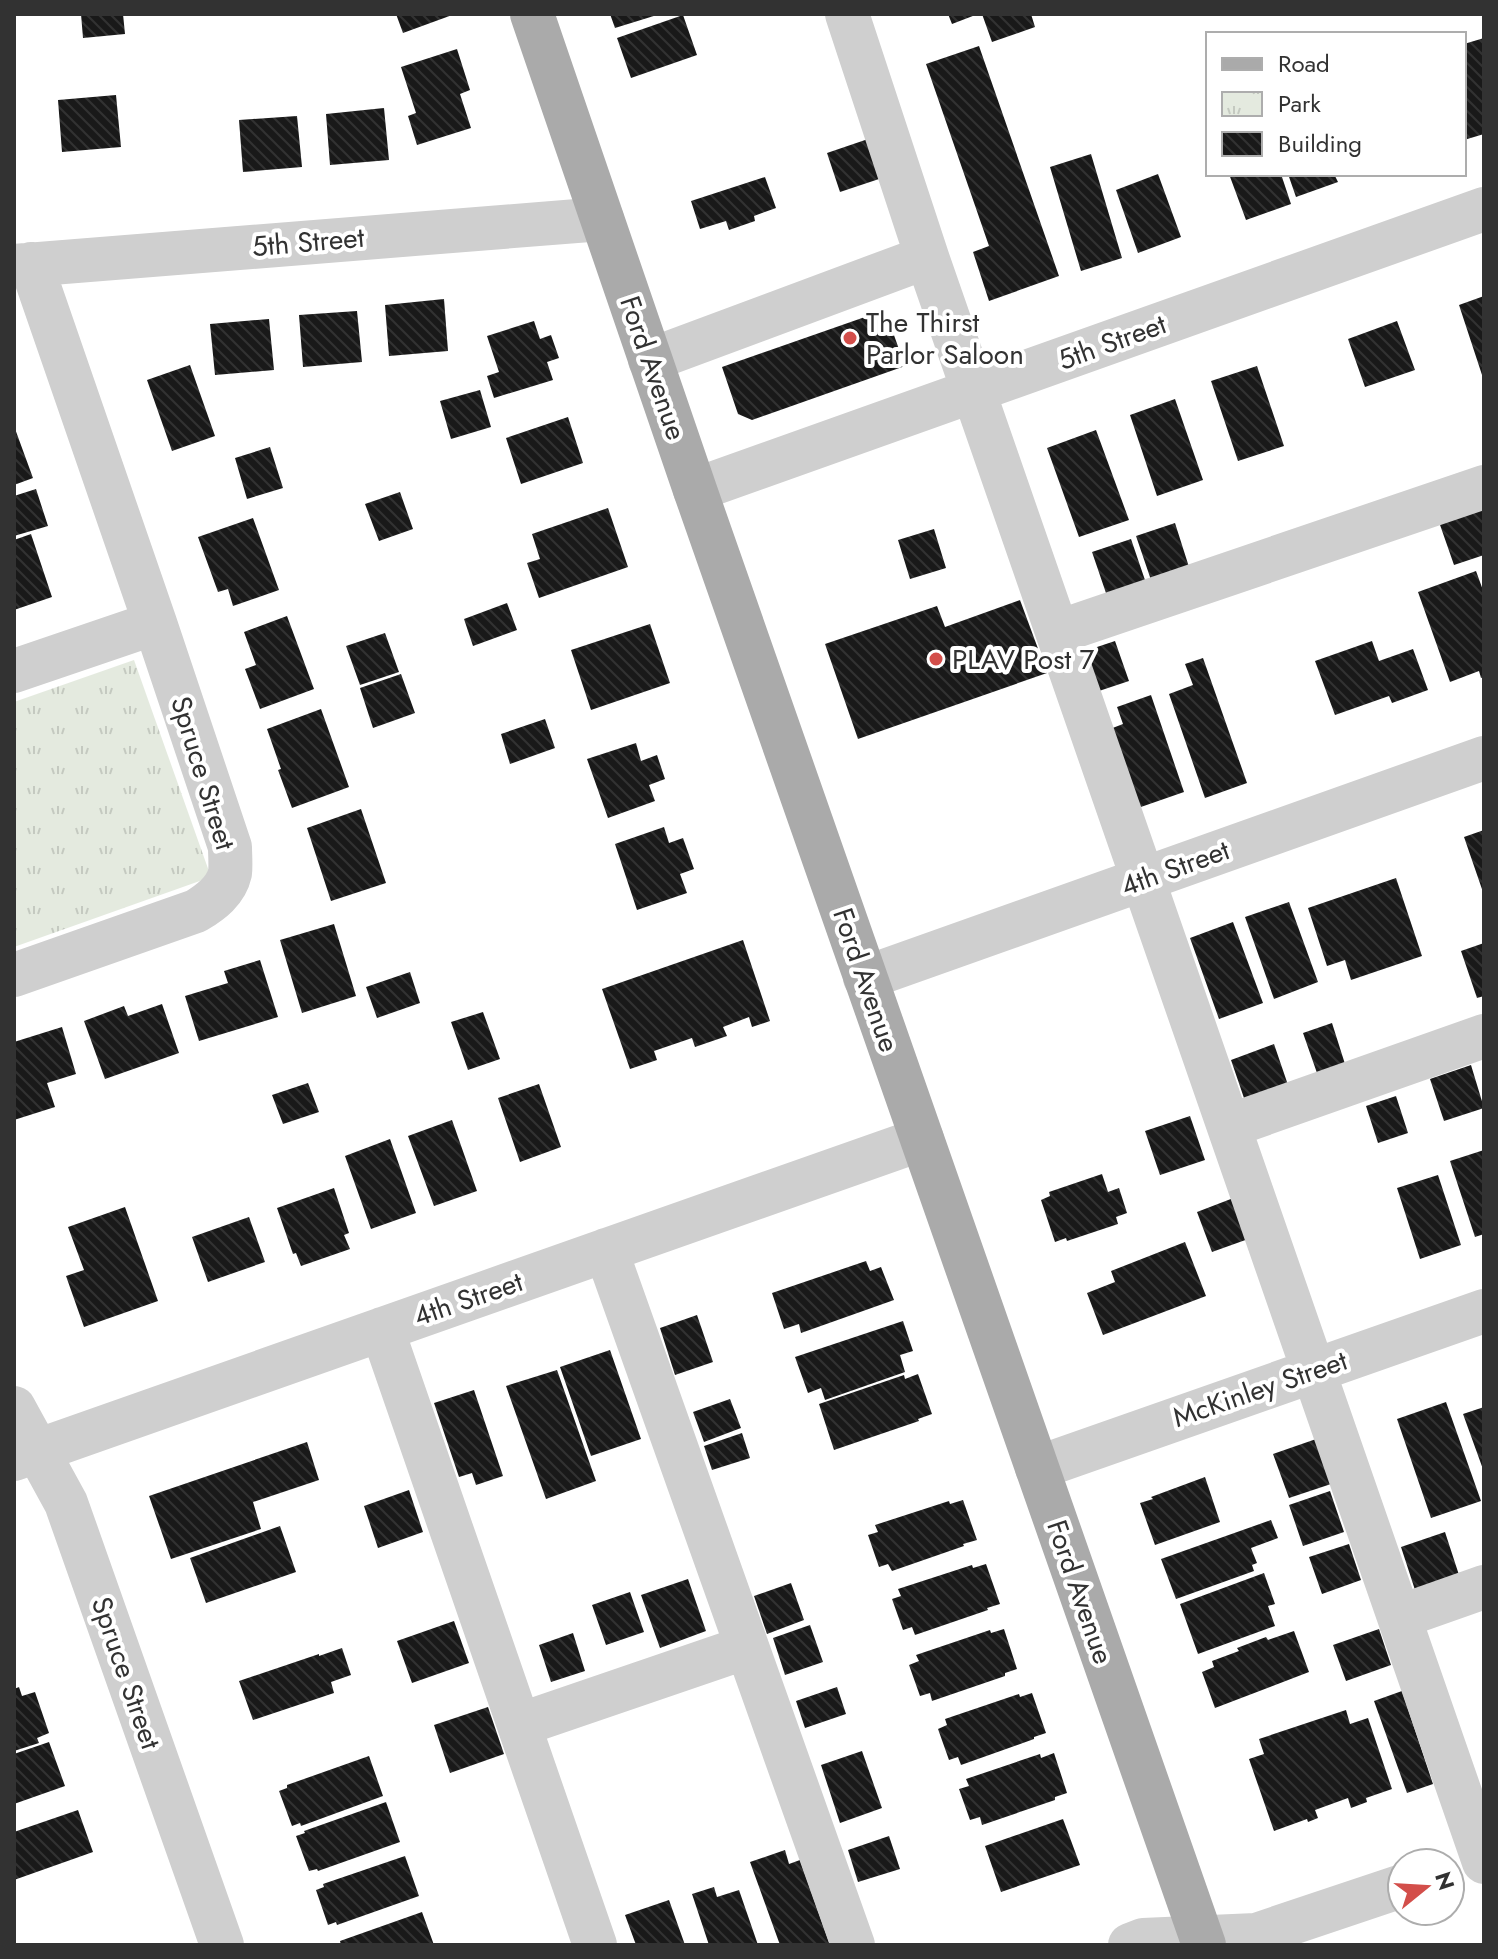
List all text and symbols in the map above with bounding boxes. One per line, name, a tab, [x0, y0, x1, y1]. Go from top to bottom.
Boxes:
legend	[1206, 32, 1466, 176]
text: Road	[1278, 46, 1330, 81]
text: Park	[1278, 86, 1321, 121]
text: Building	[1278, 126, 1362, 161]
street label: 5th Street	[250, 217, 366, 267]
street label: Ford Avenue	[609, 291, 697, 445]
place label: The Thirst Parlor Saloon	[866, 302, 1024, 375]
street label: 5th Street	[1052, 303, 1172, 380]
marker: The Thirst Parlor Saloon	[841, 329, 859, 347]
place label: PLAV Post 7	[952, 639, 1095, 680]
marker: PLAV Post 7	[927, 650, 945, 668]
street label: Spruce Street	[160, 691, 246, 855]
street label: 4th Street	[1115, 829, 1235, 907]
street label: Ford Avenue	[822, 903, 910, 1057]
street label: 4th Street	[408, 1261, 528, 1337]
street label: McKinley Street	[1167, 1340, 1353, 1438]
street label: Ford Avenue	[1036, 1515, 1124, 1669]
street label: Spruce Street	[81, 1591, 171, 1755]
north arrow	[1386, 1847, 1466, 1927]
text: N	[1427, 1868, 1463, 1894]

